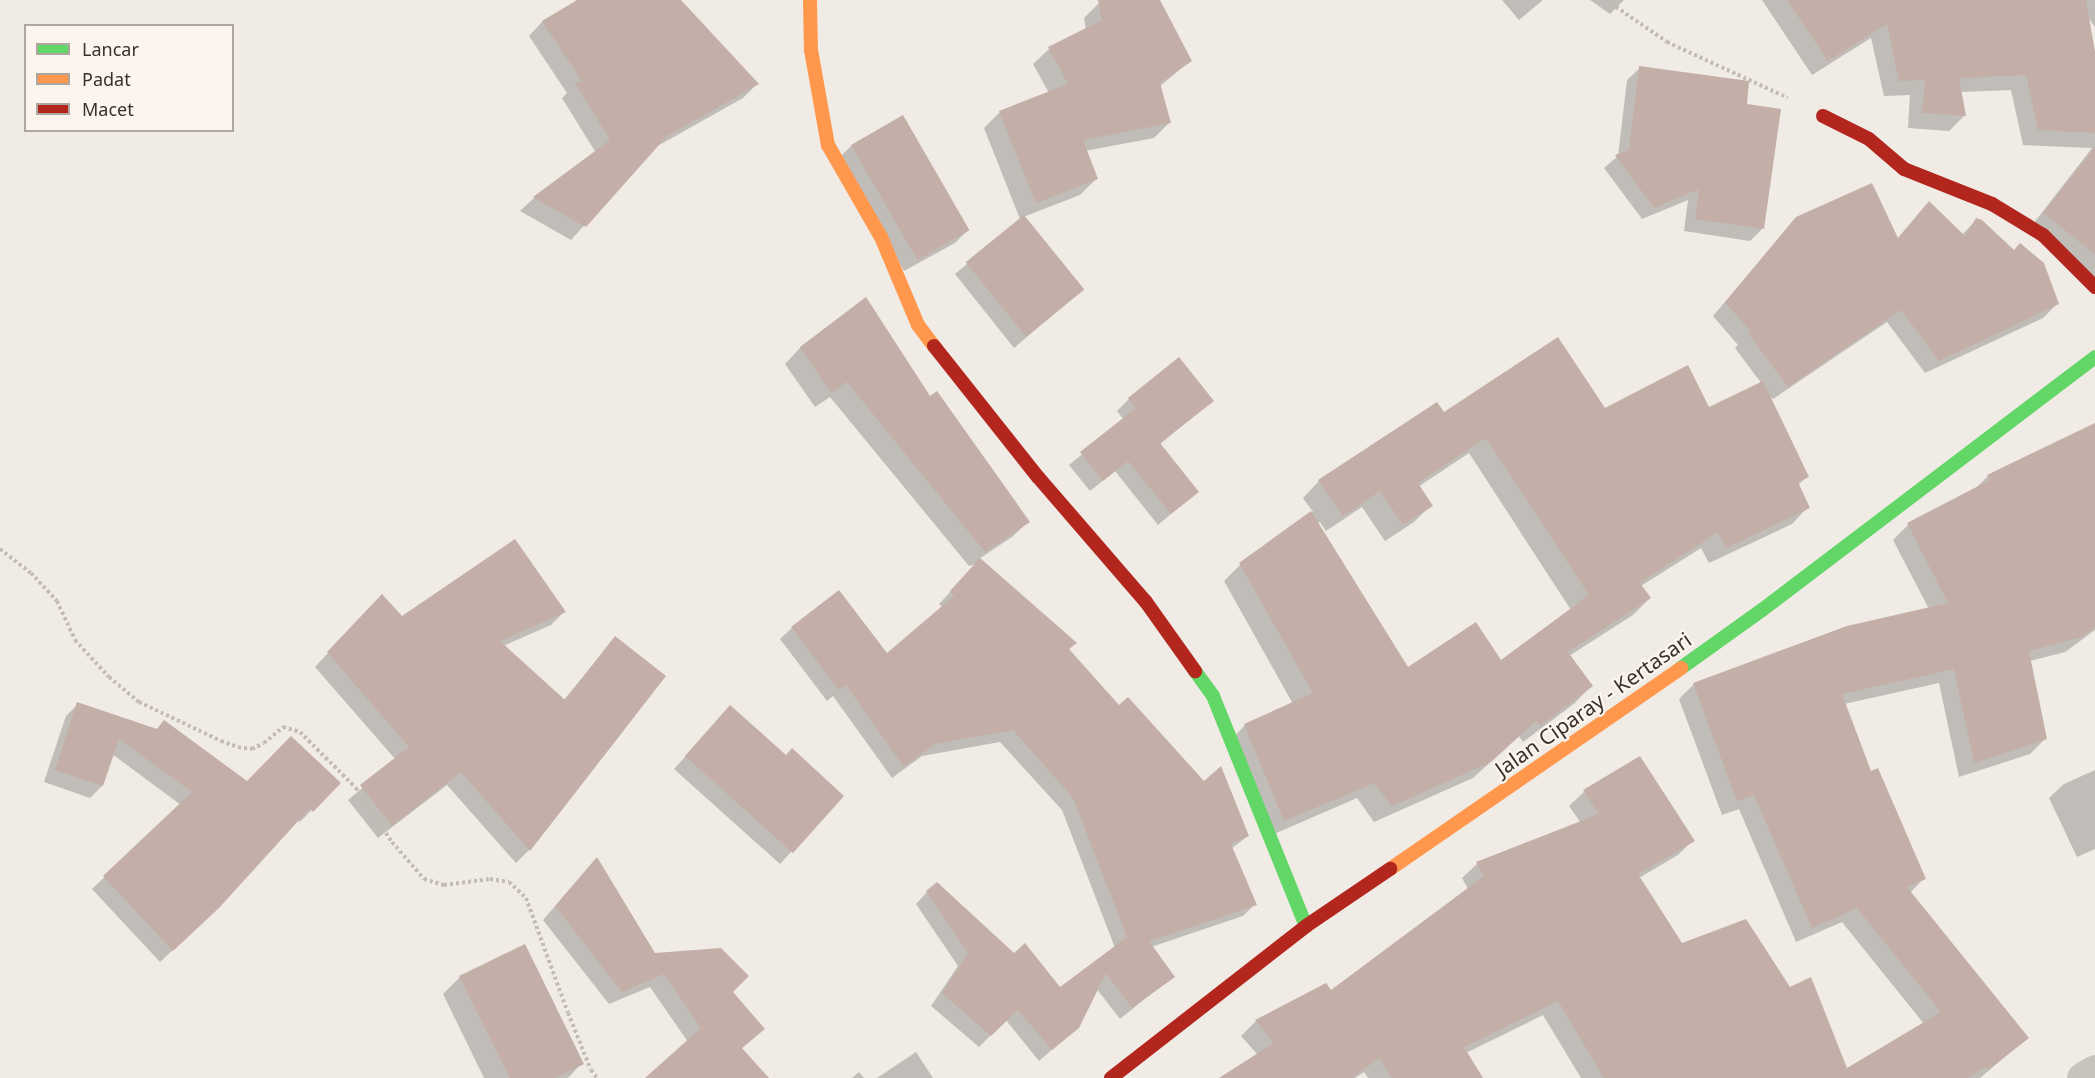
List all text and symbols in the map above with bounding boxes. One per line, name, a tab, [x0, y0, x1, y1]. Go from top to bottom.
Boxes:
legend	[24, 24, 234, 132]
text: Lancar	[82, 37, 139, 61]
text: Padat	[82, 67, 131, 91]
text: Macet	[82, 97, 134, 121]
street label: Jalan Ciparay - Kertasari	[1490, 627, 1696, 781]

